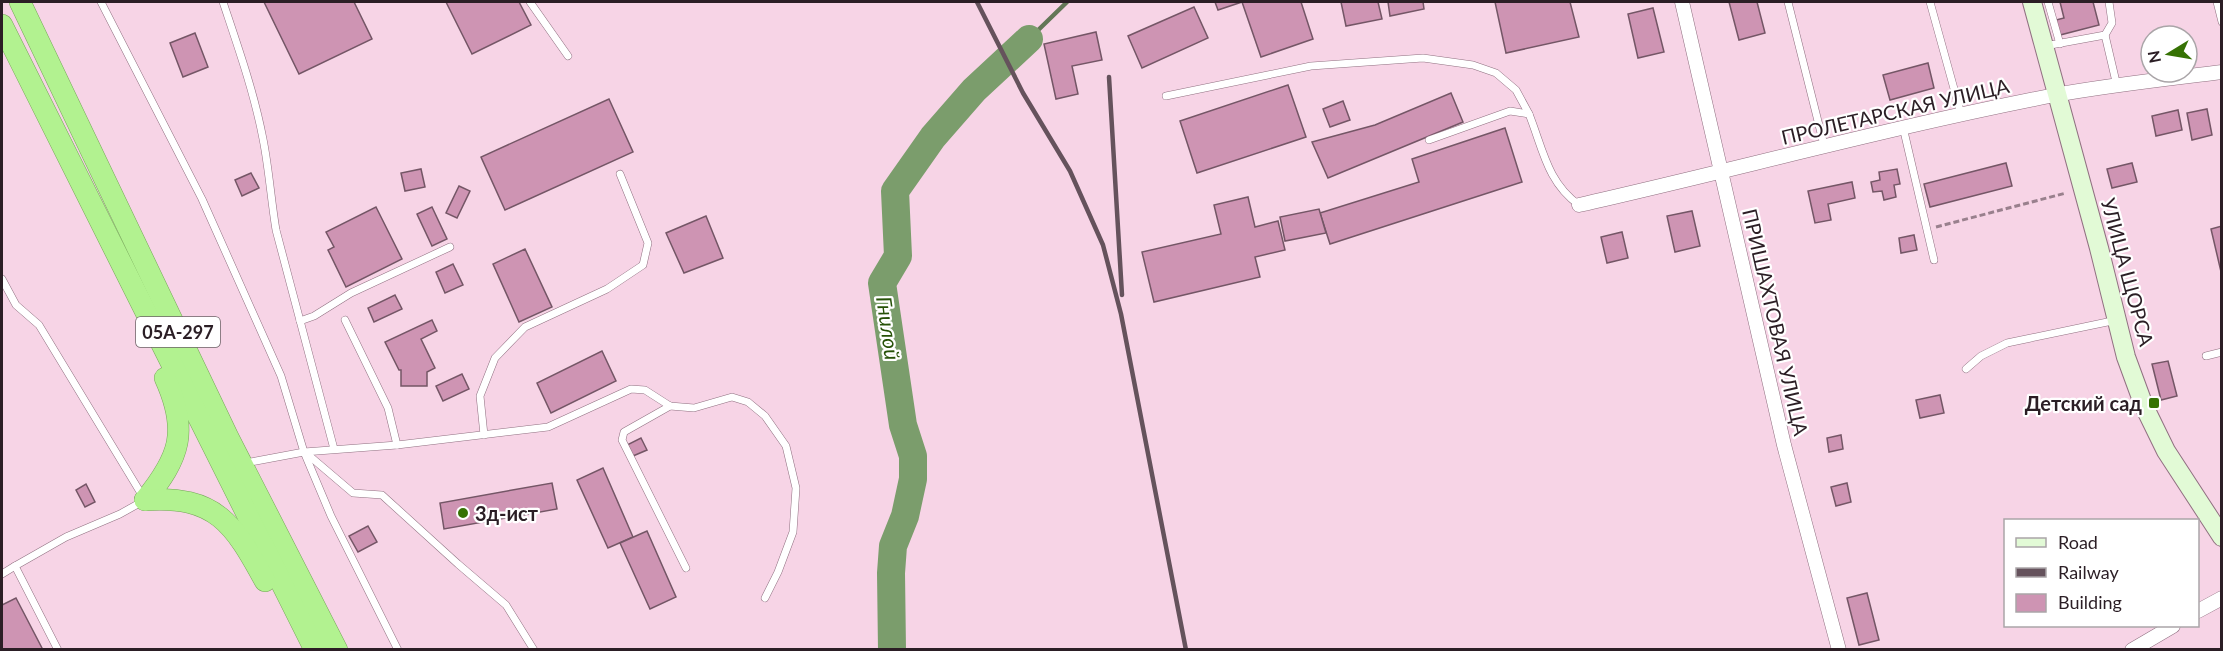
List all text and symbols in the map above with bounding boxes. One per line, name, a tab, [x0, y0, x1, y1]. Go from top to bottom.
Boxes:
north arrow	[2139, 24, 2199, 84]
text: N	[2143, 49, 2164, 65]
street label: ПРОЛЕТАРСКАЯ УЛИЦА	[1779, 73, 2012, 149]
street label: УЛИЦА ЩОРСА	[2097, 195, 2159, 349]
street label: ПРИШАХТОВАЯ УЛИЦА	[1738, 206, 1814, 438]
water label: Гнилой	[872, 295, 906, 361]
road number: 05А-297	[136, 317, 220, 347]
place label: Детский сад	[2025, 391, 2142, 415]
marker: Детский сад	[2147, 396, 2161, 410]
place label: 3д-ист	[475, 501, 539, 525]
marker: 3д-ист	[456, 506, 470, 520]
legend	[2004, 519, 2199, 627]
text: Road	[2058, 531, 2098, 553]
text: Railway	[2058, 561, 2119, 583]
text: Building	[2058, 591, 2122, 613]

